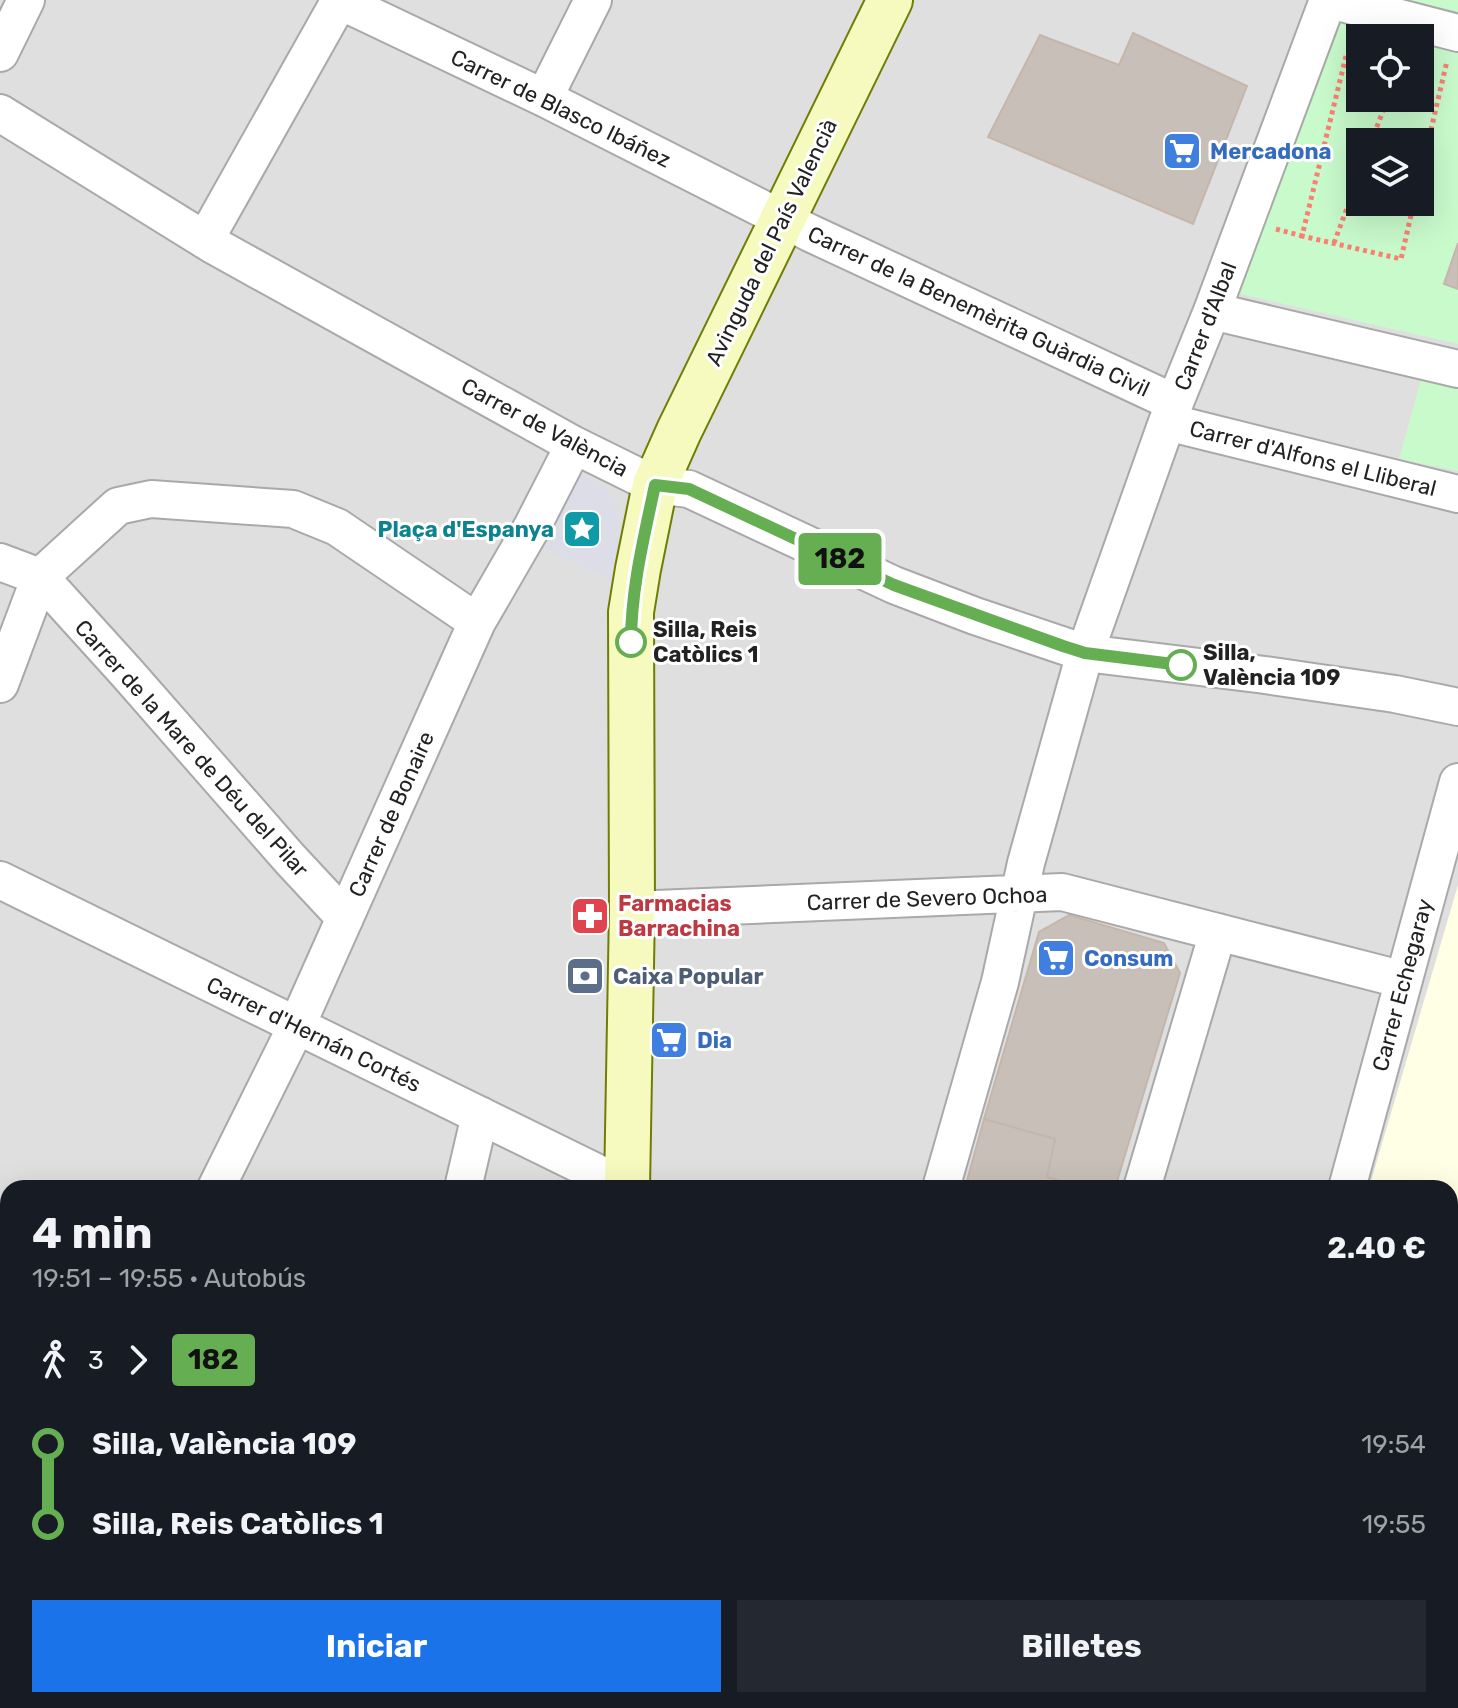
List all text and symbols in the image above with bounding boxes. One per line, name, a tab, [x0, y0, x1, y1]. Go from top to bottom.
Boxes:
map controls	[1346, 24, 1434, 216]
button: locate	[1346, 24, 1434, 112]
street label: Carrer de Blasco Ibáñez	[446, 43, 675, 173]
street label: Avinguda del País Valencià	[700, 114, 843, 370]
button: layers	[1346, 128, 1434, 216]
supermarket icon: Mercadona	[1161, 130, 1203, 172]
place label: Mercadona	[1210, 138, 1332, 165]
street label: Carrer de la Benemèrita Guàrdia Civil	[804, 220, 1154, 403]
street label: Carrer d'Albal	[1169, 258, 1242, 394]
street label: Carrer de València	[457, 372, 633, 483]
street label: Carrer d'Alfons el Lliberal	[1187, 415, 1439, 502]
place icon: Plaça d'Espanya	[561, 508, 603, 550]
place label: Plaça d'Espanya	[378, 516, 554, 543]
line badge: 182	[794, 533, 886, 585]
text: 182	[814, 542, 866, 575]
street label: Carrer de la Mare de Déu del Pilar	[69, 614, 315, 883]
place label: Silla, Reis Catòlics 1	[653, 616, 758, 668]
marker: Silla, Reis Catòlics 1	[616, 627, 646, 657]
place label: Silla, València 109	[1203, 639, 1340, 691]
marker: Silla, València 109	[1166, 650, 1196, 680]
street label: Carrer de Bonaire	[343, 727, 440, 901]
street label: Carrer de Severo Ochoa	[806, 881, 1048, 916]
place label: Farmacias Barrachina	[618, 890, 740, 942]
pharmacy icon: Farmacias Barrachina	[569, 895, 611, 937]
street label: Carrer Echegaray	[1366, 896, 1438, 1074]
supermarket icon: Consum	[1035, 937, 1077, 979]
place label: Consum	[1084, 945, 1173, 972]
bank icon: Caixa Popular	[564, 955, 606, 997]
place label: Caixa Popular	[613, 963, 764, 990]
street label: Carrer d'Hernán Cortés	[202, 971, 425, 1098]
supermarket icon: Dia	[648, 1019, 690, 1061]
place label: Dia	[697, 1027, 732, 1054]
text: 4 min	[32, 1207, 153, 1259]
text: 2.40 €	[1327, 1230, 1426, 1266]
text: 19:51 – 19:55 · Autobús	[32, 1263, 306, 1294]
icon: walk	[32, 1338, 76, 1382]
icon: forward	[116, 1338, 160, 1382]
text: 182	[188, 1343, 239, 1376]
text: 3	[88, 1345, 104, 1376]
text: Silla, València 109	[92, 1426, 357, 1462]
text: 19:54	[1361, 1429, 1426, 1460]
text: Silla, Reis Catòlics 1	[92, 1506, 384, 1542]
text: 19:55	[1362, 1509, 1426, 1540]
button: Iniciar	[32, 1600, 721, 1692]
button: Billetes	[737, 1600, 1426, 1692]

